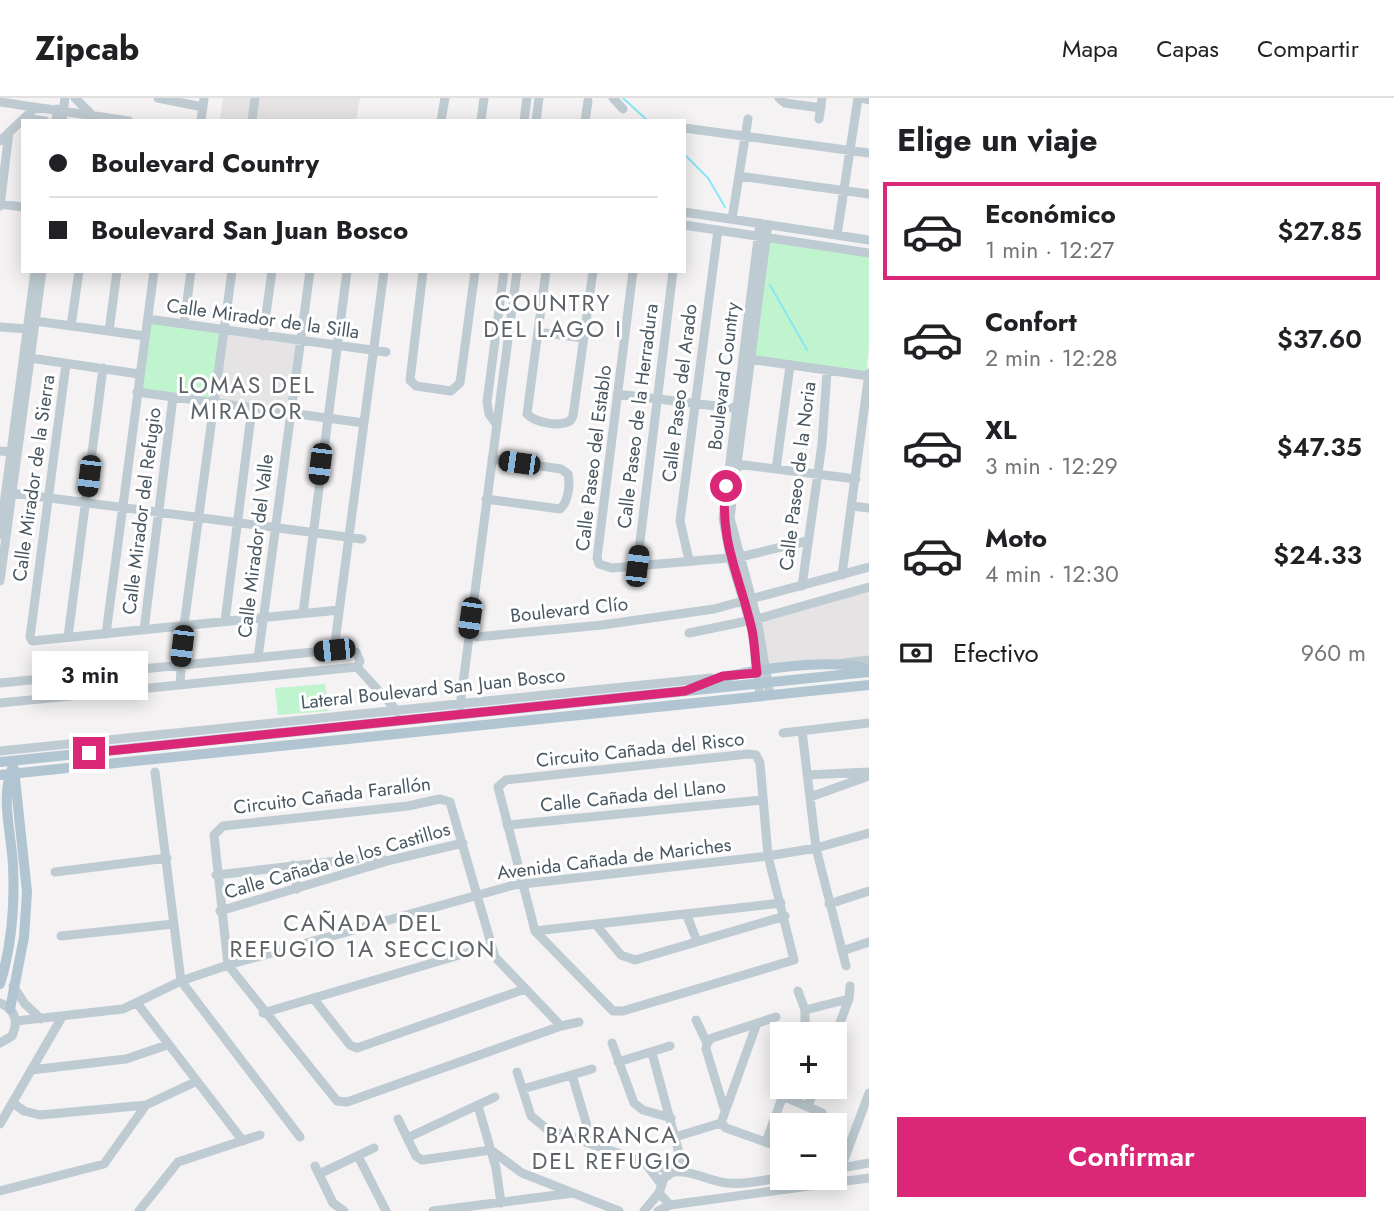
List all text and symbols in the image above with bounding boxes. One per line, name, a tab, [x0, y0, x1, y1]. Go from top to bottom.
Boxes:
text: Zipcab	[35, 25, 139, 72]
text: Mapa	[1062, 31, 1118, 66]
text: Capas	[1156, 31, 1219, 66]
text: Compartir	[1257, 31, 1359, 66]
text: Elige un viaje	[897, 117, 1098, 163]
text: Boulevard Country	[91, 144, 319, 182]
text: Económico	[985, 195, 1116, 233]
icon: car	[901, 200, 964, 263]
text: Boulevard San Juan Bosco	[91, 211, 408, 249]
text: $27.85	[1277, 212, 1362, 250]
text: 1 min · 12:27	[985, 233, 1114, 267]
district label: COUNTRY DEL LAGO I	[483, 286, 623, 346]
street label: Calle Mirador de la Silla	[165, 292, 361, 345]
street label: Boulevard Country	[701, 300, 746, 452]
street label: Calle Paseo de la Herradura	[610, 302, 665, 530]
street label: Calle Paseo del Arado	[655, 303, 704, 484]
text: Confort	[985, 303, 1077, 341]
icon: car	[901, 308, 964, 371]
text: $37.60	[1277, 320, 1362, 358]
text: 2 min · 12:28	[985, 341, 1118, 375]
street label: Calle Paseo del Establo	[569, 364, 618, 552]
district label: LOMAS DEL MIRADOR	[178, 368, 316, 428]
street label: Calle Mirador de la Sierra	[6, 373, 61, 583]
street label: Calle Paseo de la Noria	[773, 380, 822, 572]
street label: Calle Mirador del Refugio	[115, 406, 168, 616]
text: XL	[985, 411, 1017, 449]
icon: car	[901, 416, 964, 479]
text: $47.35	[1277, 428, 1362, 466]
car	[308, 442, 333, 486]
text: 3 min · 12:29	[985, 449, 1118, 483]
car	[497, 450, 542, 476]
street label: Calle Mirador del Valle	[231, 453, 280, 639]
car	[77, 454, 102, 498]
route start	[710, 470, 742, 502]
text: Moto	[985, 519, 1047, 557]
icon: car	[901, 524, 964, 587]
text: $24.33	[1273, 536, 1362, 574]
car	[625, 544, 650, 588]
text: 4 min · 12:30	[985, 557, 1119, 591]
street label: Boulevard Clío	[509, 590, 629, 629]
car	[457, 596, 484, 640]
car	[170, 624, 195, 668]
icon: cash	[897, 634, 935, 672]
text: Efectivo	[953, 634, 1039, 672]
text: 960 m	[1301, 636, 1366, 670]
car	[313, 637, 356, 663]
callout: 3 min	[31, 652, 147, 700]
text: 3 min	[61, 658, 119, 692]
street label: Lateral Boulevard San Juan Bosco	[299, 661, 567, 716]
street label: Circuito Cañada del Risco	[535, 725, 745, 774]
route end	[73, 737, 105, 769]
street label: Circuito Cañada Farallón	[232, 770, 432, 821]
street label: Calle Cañada del Llano	[539, 772, 727, 819]
street label: Calle Cañada de los Castillos	[221, 815, 454, 906]
street label: Avenida Cañada de Mariches	[495, 831, 733, 886]
district label: CAÑADA DEL REFUGIO 1A SECCION	[230, 906, 496, 966]
map controls	[770, 1022, 847, 1190]
button: +	[770, 1022, 847, 1099]
button: −	[770, 1113, 847, 1190]
button: Confirmar	[897, 1117, 1366, 1197]
district label: BARRANCA DEL REFUGIO	[532, 1118, 692, 1178]

